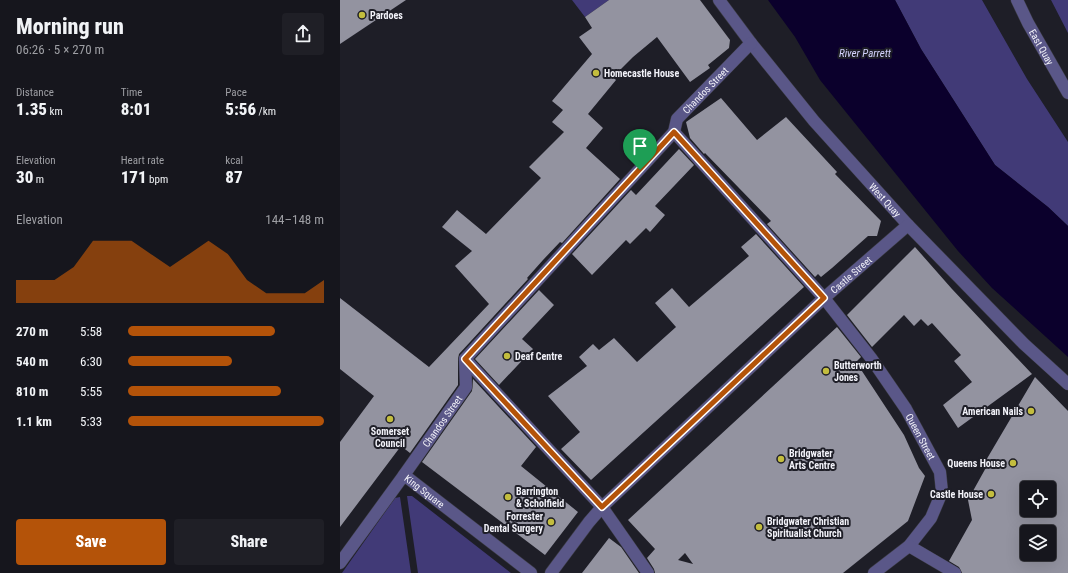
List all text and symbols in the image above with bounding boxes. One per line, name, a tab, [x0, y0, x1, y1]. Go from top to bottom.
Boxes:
marker: Pardoes	[357, 10, 367, 20]
place label: Pardoes	[370, 10, 403, 21]
button: share	[282, 13, 324, 55]
text: Morning run	[16, 14, 124, 39]
street label: East Quay	[1027, 27, 1056, 67]
text: 06:26 · 5 × 270 m	[16, 42, 104, 57]
water label: River Parrett	[839, 47, 892, 60]
street label: Chandos Street	[680, 65, 730, 116]
marker: Homecastle House	[591, 68, 601, 78]
place label: Homecastle House	[604, 68, 679, 79]
text: Distance	[16, 86, 54, 99]
text: Time	[121, 86, 142, 99]
text: Pace	[225, 86, 247, 99]
text: 1.35	[16, 99, 47, 119]
text: 8:01	[121, 99, 151, 119]
text: 5:56	[225, 99, 256, 119]
text: km	[47, 105, 63, 118]
text: /km	[256, 105, 276, 118]
pin	[623, 129, 657, 170]
icon: arrive	[629, 135, 651, 157]
text: Elevation	[16, 154, 56, 167]
text: Heart rate	[121, 154, 164, 167]
text: kcal	[225, 154, 243, 167]
text: 30	[16, 167, 33, 187]
text: 171	[121, 167, 147, 187]
text: 87	[225, 167, 243, 187]
text: m	[33, 173, 44, 186]
text: bpm	[147, 173, 168, 186]
street label: West Quay	[867, 181, 903, 219]
text: Elevation	[16, 212, 63, 227]
text: 144–148 m	[265, 212, 324, 227]
street label: Castle Street	[828, 254, 874, 295]
text: 270 m	[16, 324, 48, 339]
text: 5:58	[80, 324, 102, 339]
marker: Deaf Centre	[502, 351, 512, 361]
place label: Deaf Centre	[515, 351, 562, 362]
text: 540 m	[16, 354, 48, 369]
text: 6:30	[80, 354, 102, 369]
place label: Butterworth Jones	[834, 360, 882, 383]
marker: Butterworth Jones	[821, 366, 831, 376]
text: 810 m	[16, 384, 48, 399]
text: 5:55	[80, 384, 102, 399]
street label: Chandos Street	[420, 393, 464, 449]
place label: American Nails	[962, 406, 1023, 417]
marker: American Nails	[1026, 406, 1036, 416]
street label: Queen Street	[904, 411, 938, 461]
text: 1.1 km	[16, 414, 52, 429]
text: 5:33	[80, 414, 102, 429]
marker: Somerset Council	[385, 414, 395, 424]
place label: Somerset Council	[371, 426, 409, 449]
place label: Bridgwater Arts Centre	[789, 448, 835, 471]
marker: Bridgwater Arts Centre	[776, 454, 786, 464]
place label: Queens House	[947, 458, 1005, 469]
marker: Queens House	[1008, 458, 1018, 468]
street label: King Square	[403, 472, 447, 510]
map controls	[1020, 481, 1056, 561]
button: locate	[1020, 481, 1056, 517]
place label: Barrington & Scholfield	[516, 486, 564, 509]
place label: Castle House	[930, 489, 983, 500]
marker: Castle House	[986, 489, 996, 499]
marker: Barrington & Scholfield	[503, 492, 513, 502]
place label: Forrester Dental Surgery	[484, 511, 544, 534]
place label: Bridgwater Christian Spiritualist Church	[767, 516, 849, 539]
marker: Forrester Dental Surgery	[546, 517, 556, 527]
button: Save	[16, 519, 166, 565]
button: Share	[174, 519, 324, 565]
marker: Bridgwater Christian Spiritualist Church	[754, 522, 764, 532]
button: layers	[1020, 525, 1056, 561]

